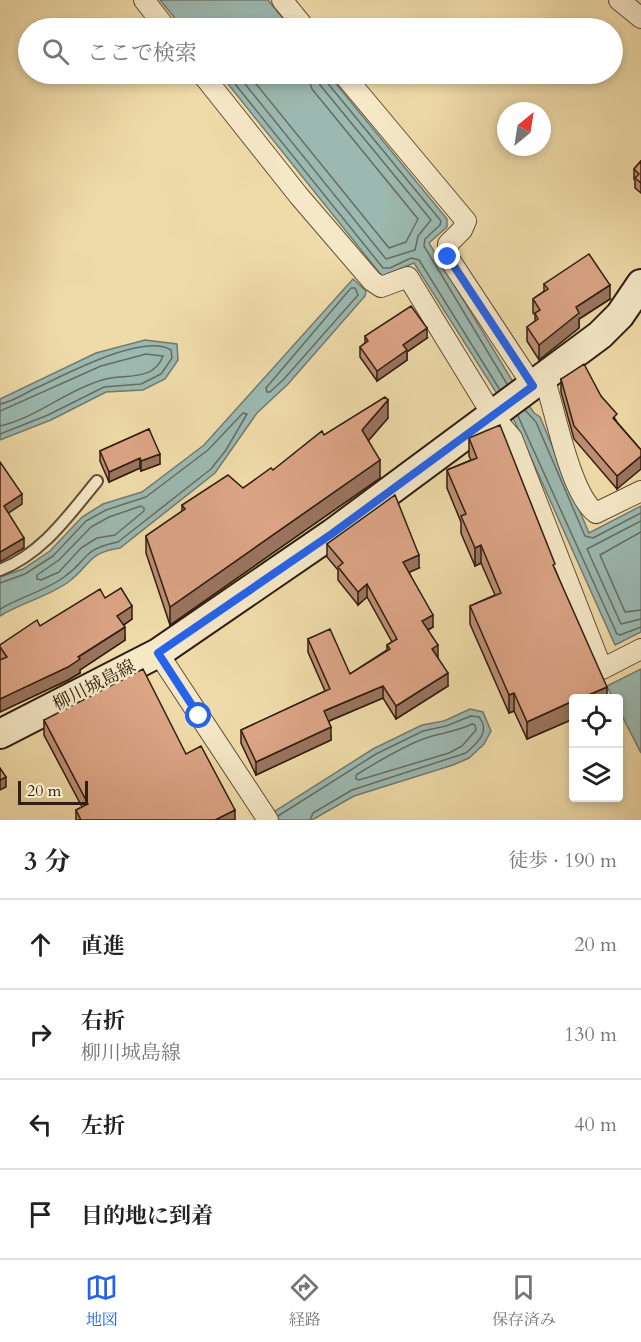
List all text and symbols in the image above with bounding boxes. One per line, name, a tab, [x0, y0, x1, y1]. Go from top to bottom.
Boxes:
search box	[18, 18, 623, 84]
icon: search	[39, 35, 72, 68]
text: ここで検索	[87, 38, 197, 68]
north arrow	[497, 102, 551, 156]
route end	[434, 243, 460, 269]
street label: 柳川城島線	[48, 654, 140, 717]
map controls	[569, 694, 623, 802]
button: locate	[569, 694, 623, 748]
route start	[185, 702, 211, 728]
button: layers	[569, 748, 623, 802]
scale bar	[18, 778, 88, 806]
text: 20 m	[27, 780, 61, 802]
text: 3 分	[24, 844, 70, 879]
text: 徒歩 · 190 m	[508, 847, 617, 874]
icon: ahead	[24, 928, 57, 961]
text: 直進	[81, 931, 125, 961]
text: 20 m	[574, 931, 617, 958]
text: 右折	[81, 1006, 125, 1036]
icon: right	[24, 1018, 57, 1051]
text: 130 m	[564, 1021, 617, 1048]
text: 柳川城島線	[81, 1039, 181, 1066]
icon: left	[24, 1108, 57, 1141]
text: 左折	[81, 1111, 125, 1141]
text: 40 m	[574, 1111, 617, 1138]
icon: arrive	[24, 1198, 57, 1231]
text: 目的地に到着	[81, 1201, 213, 1231]
tab: 地図	[85, 1271, 118, 1331]
tab: 経路	[288, 1271, 321, 1331]
tab: 保存済み	[492, 1271, 556, 1331]

